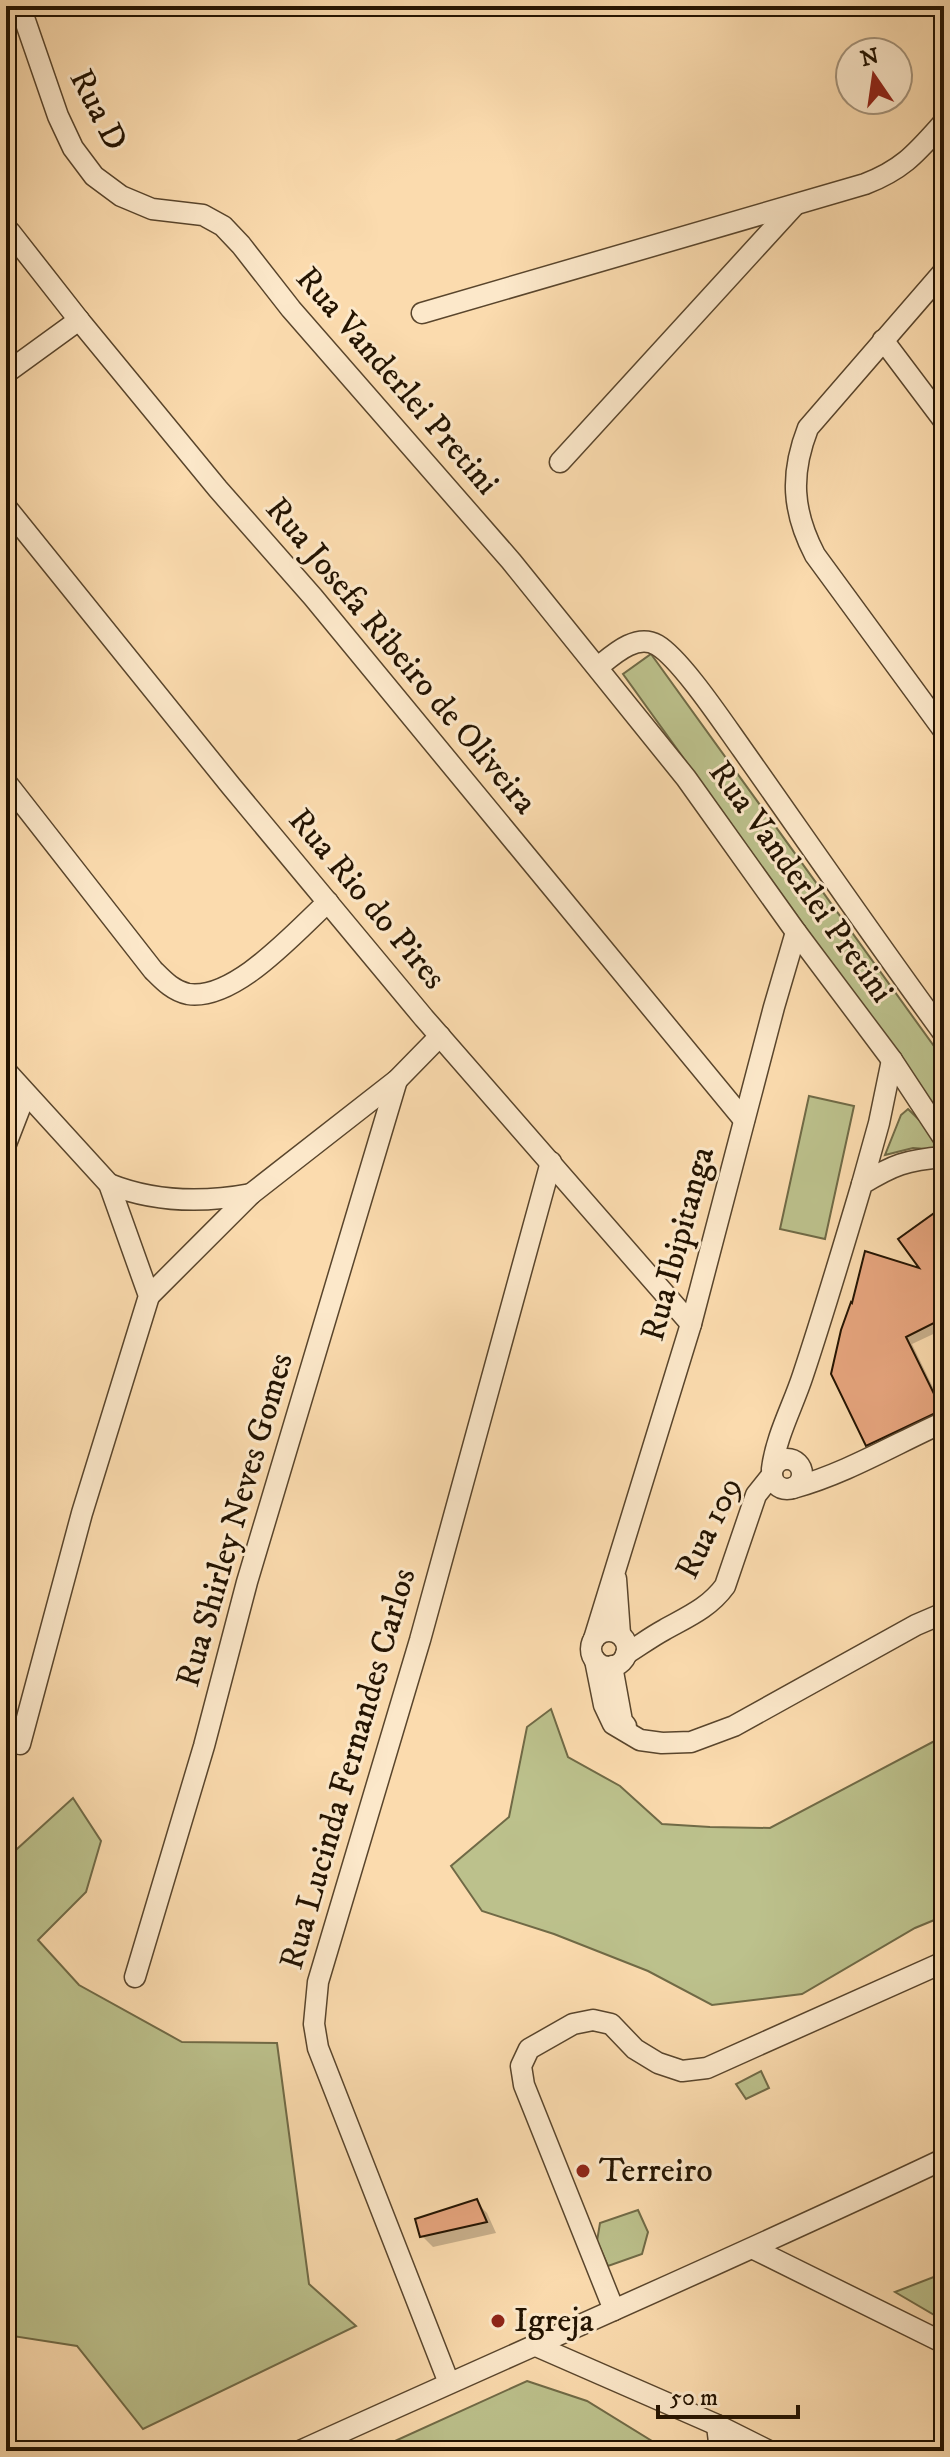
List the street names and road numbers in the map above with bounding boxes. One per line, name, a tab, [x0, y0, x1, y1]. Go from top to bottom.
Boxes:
street label: Rua D	[60, 62, 136, 158]
street label: Rua Vanderlei Pretini	[286, 258, 508, 504]
street label: Rua Josefa Ribeiro de Oliveira	[256, 489, 546, 823]
street label: Rua Vanderlei Pretini	[699, 753, 903, 1011]
street label: Rua Rio do Pires	[279, 800, 455, 998]
street label: Rua Ibipitanga	[632, 1142, 724, 1346]
street label: Rua Shirley Neves Gomes	[167, 1348, 303, 1692]
street label: Rua 109	[666, 1470, 752, 1586]
street label: Rua Lucinda Fernandes Carlos	[271, 1564, 425, 1974]

